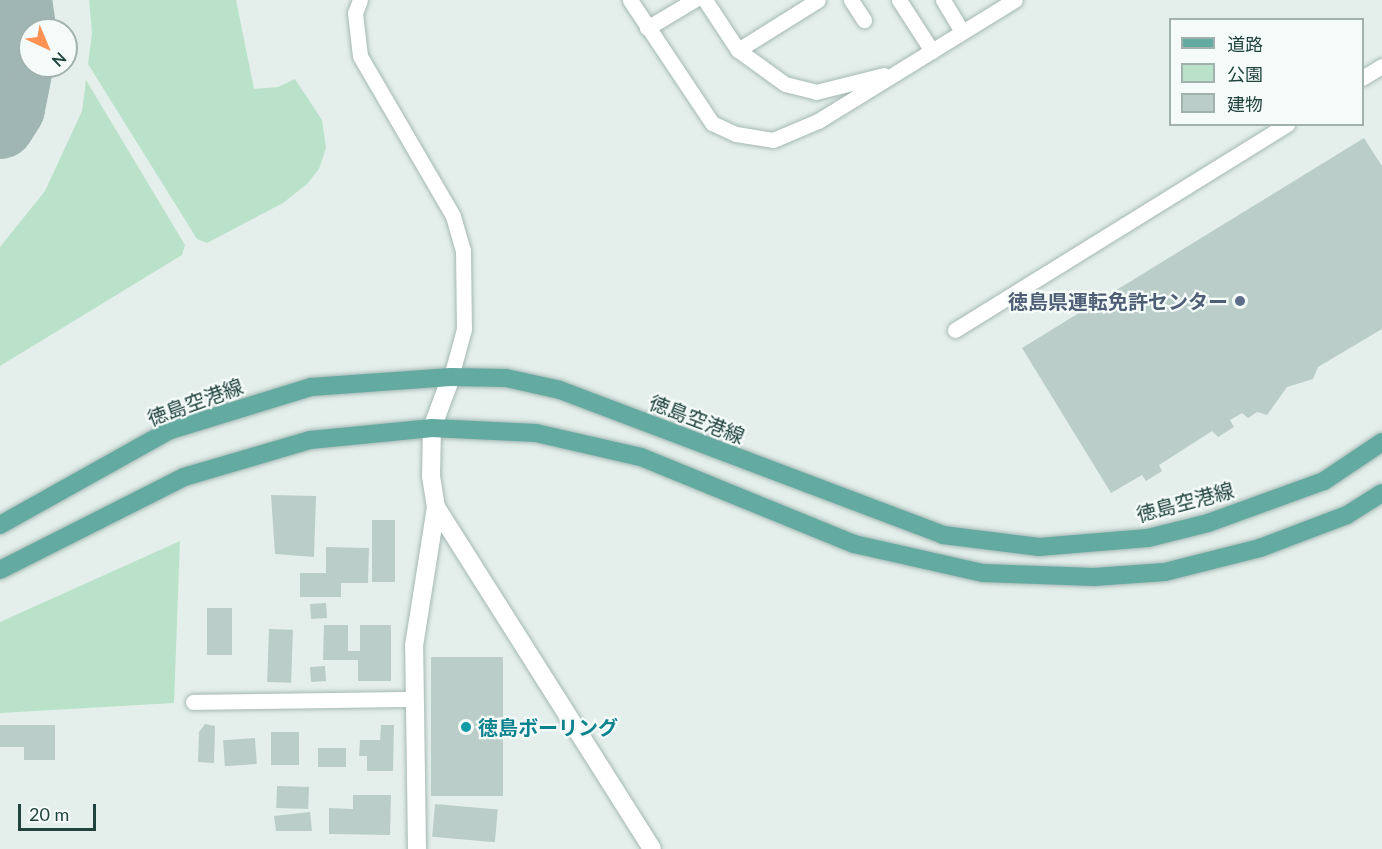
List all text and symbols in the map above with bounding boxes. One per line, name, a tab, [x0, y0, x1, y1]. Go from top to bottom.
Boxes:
north arrow	[18, 18, 78, 78]
legend	[1169, 18, 1364, 126]
text: 道路	[1227, 33, 1263, 55]
text: N	[48, 49, 71, 71]
text: 公園	[1227, 63, 1263, 85]
text: 建物	[1227, 93, 1263, 115]
place label: 徳島県運転免許センター	[1008, 289, 1228, 313]
marker: 徳島県運転免許センター	[1233, 294, 1247, 308]
street label: 徳島空港線	[144, 374, 246, 430]
street label: 徳島空港線	[646, 390, 748, 448]
street label: 徳島空港線	[1134, 477, 1236, 527]
place label: 徳島ボーリング	[478, 715, 618, 739]
marker: 徳島ボーリング	[459, 720, 473, 734]
scale bar	[21, 792, 99, 830]
text: 20 m	[29, 803, 69, 825]

